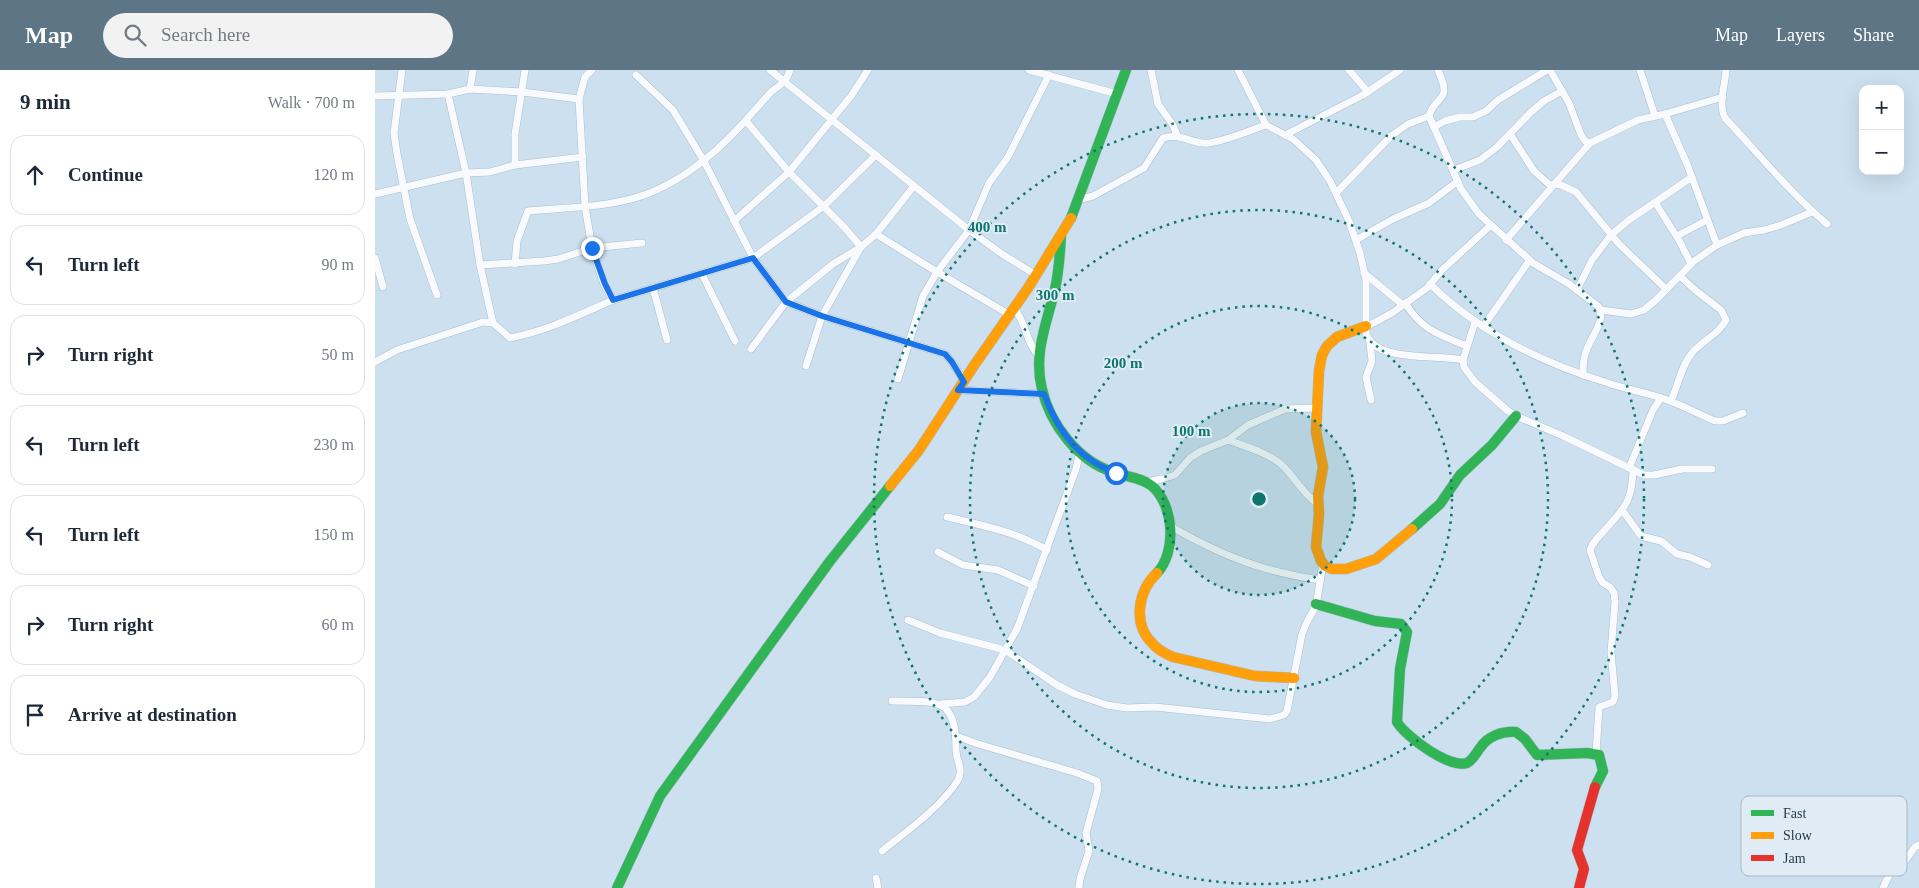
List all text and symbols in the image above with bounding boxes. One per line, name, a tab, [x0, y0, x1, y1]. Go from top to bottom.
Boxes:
search box	[103, 13, 453, 58]
icon: search	[121, 21, 149, 49]
text: Map	[25, 22, 73, 48]
text: Search here	[161, 24, 250, 45]
text: Map	[1715, 25, 1748, 45]
text: Layers	[1776, 25, 1825, 45]
text: Share	[1853, 25, 1894, 45]
map controls	[1859, 85, 1904, 175]
button: +	[1859, 85, 1904, 130]
text: 9 min	[20, 90, 71, 114]
text: Walk · 700 m	[268, 94, 355, 111]
button: −	[1859, 130, 1904, 175]
icon: ahead	[21, 161, 49, 189]
text: Continue	[68, 164, 143, 185]
text: 120 m	[314, 166, 354, 183]
text: 400 m	[968, 219, 1007, 235]
route end	[581, 237, 604, 260]
icon: left	[21, 251, 49, 279]
text: Turn left	[68, 254, 140, 275]
text: 90 m	[322, 256, 354, 273]
text: 300 m	[1036, 287, 1075, 303]
icon: right	[21, 341, 49, 369]
text: Turn right	[68, 344, 153, 365]
text: 50 m	[322, 346, 354, 363]
text: 200 m	[1104, 355, 1143, 371]
text: 100 m	[1172, 423, 1211, 439]
icon: left	[21, 431, 49, 459]
text: Turn left	[68, 434, 140, 455]
text: 230 m	[314, 436, 354, 453]
route start	[1105, 462, 1128, 485]
centre of rings	[1250, 490, 1268, 508]
icon: left	[21, 521, 49, 549]
text: Turn left	[68, 524, 140, 545]
text: 150 m	[314, 526, 354, 543]
icon: right	[21, 611, 49, 639]
text: Turn right	[68, 614, 153, 635]
text: 60 m	[322, 616, 354, 633]
icon: arrive	[21, 701, 49, 729]
text: Arrive at destination	[68, 704, 237, 725]
legend	[1741, 796, 1907, 876]
text: Fast	[1783, 806, 1806, 821]
text: Slow	[1783, 828, 1813, 843]
text: Jam	[1783, 851, 1806, 866]

